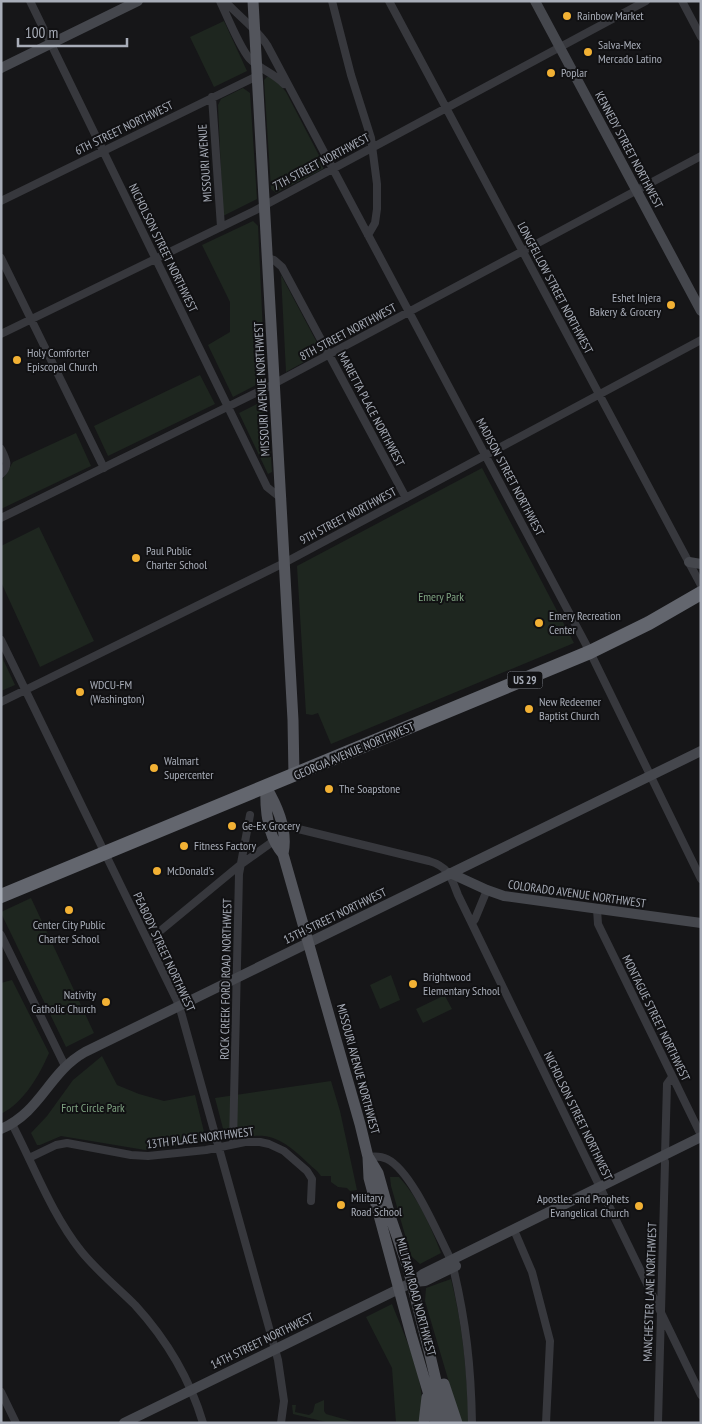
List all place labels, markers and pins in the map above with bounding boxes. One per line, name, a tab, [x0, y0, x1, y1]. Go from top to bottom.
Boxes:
place label: Rainbow Market	[577, 8, 644, 23]
marker: Rainbow Market	[561, 10, 573, 22]
place label: Salva-Mex Mercado Latino	[598, 37, 662, 66]
marker: Salva-Mex Mercado Latino	[582, 46, 594, 58]
place label: Poplar	[561, 65, 588, 80]
marker: Poplar	[545, 67, 557, 79]
place label: Eshet Injera Bakery & Grocery	[589, 290, 661, 319]
marker: Eshet Injera Bakery & Grocery	[665, 299, 677, 311]
place label: Holy Comforter Episcopal Church	[27, 345, 97, 374]
marker: Holy Comforter Episcopal Church	[11, 354, 23, 366]
place label: Paul Public Charter School	[146, 543, 207, 572]
marker: Paul Public Charter School	[130, 552, 142, 564]
place label: Emery Recreation Center	[549, 608, 621, 637]
marker: Emery Recreation Center	[533, 617, 545, 629]
place label: WDCU-FM (Washington)	[90, 677, 144, 706]
marker: WDCU-FM (Washington)	[74, 686, 86, 698]
place label: New Redeemer Baptist Church	[539, 694, 602, 723]
marker: New Redeemer Baptist Church	[523, 703, 535, 715]
place label: Walmart Supercenter	[164, 753, 214, 782]
marker: Walmart Supercenter	[148, 762, 160, 774]
place label: The Soapstone	[339, 781, 400, 796]
marker: The Soapstone	[323, 783, 335, 795]
place label: Ge-Ex Grocery	[242, 818, 300, 833]
marker: Ge-Ex Grocery	[226, 820, 238, 832]
place label: Fitness Factory	[194, 838, 256, 853]
marker: Fitness Factory	[178, 840, 190, 852]
place label: McDonald's	[167, 863, 214, 878]
marker: McDonald's	[151, 865, 163, 877]
marker: Center City Public Charter School	[63, 904, 75, 916]
place label: Center City Public Charter School	[33, 917, 106, 946]
place label: Brightwood Elementary School	[423, 969, 500, 998]
marker: Brightwood Elementary School	[407, 978, 419, 990]
place label: Nativity Catholic Church	[31, 987, 96, 1016]
marker: Nativity Catholic Church	[100, 996, 112, 1008]
place label: Military Road School	[351, 1190, 402, 1219]
place label: Apostles and Prophets Evangelical Church	[537, 1191, 629, 1220]
marker: Military Road School	[335, 1199, 347, 1211]
marker: Apostles and Prophets Evangelical Church	[633, 1200, 645, 1212]

